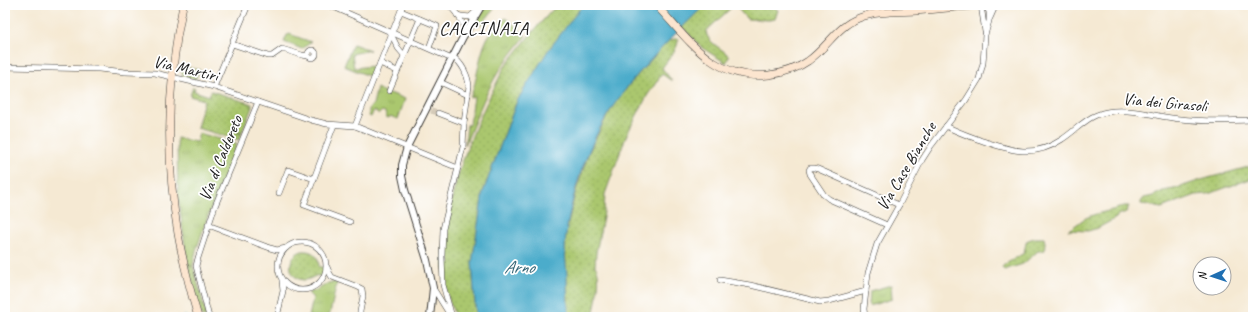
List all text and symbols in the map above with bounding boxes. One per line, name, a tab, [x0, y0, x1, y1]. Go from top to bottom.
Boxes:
district label: CALCINAIA	[439, 16, 529, 40]
street label: Via Martiri	[151, 51, 222, 87]
street label: Via dei Girasoli	[1122, 88, 1210, 117]
street label: Via di Caldereto	[194, 112, 247, 204]
street label: Via Case Bianche	[872, 117, 942, 214]
water label: Arno	[504, 256, 537, 278]
north arrow	[1192, 256, 1232, 296]
text: N	[1195, 271, 1209, 280]

